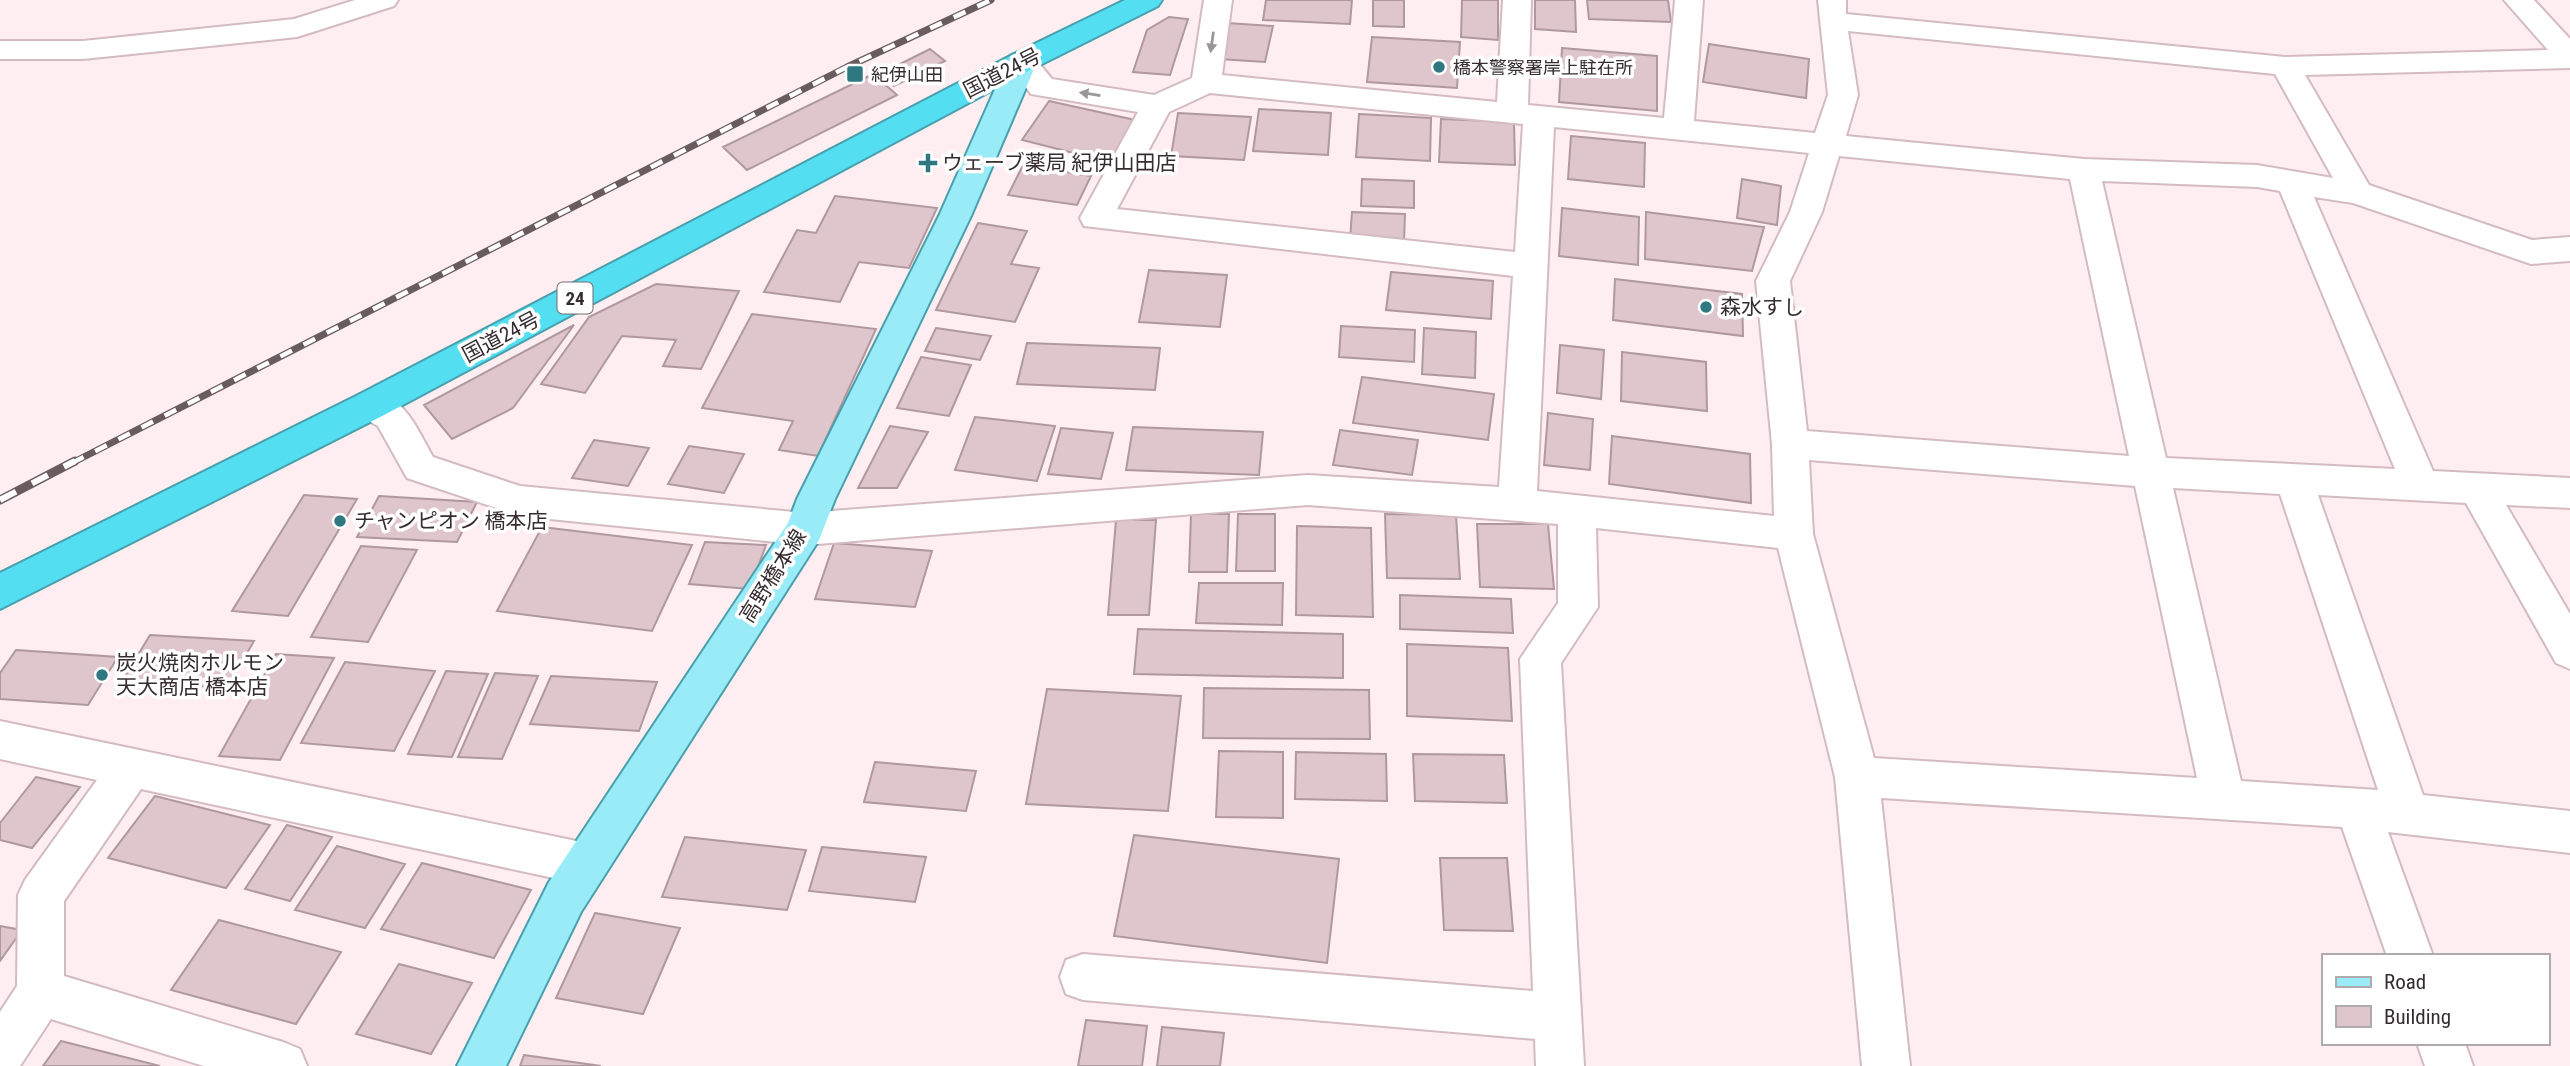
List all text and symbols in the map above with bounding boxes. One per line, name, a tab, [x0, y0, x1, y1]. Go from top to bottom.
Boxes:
one-way arrow	[1207, 31, 1218, 53]
street label: 国道24号	[959, 43, 1045, 103]
place label: 橋本警察署岸上駐在所	[1453, 57, 1633, 78]
marker: 橋本警察署岸上駐在所	[1431, 59, 1447, 75]
marker: 紀伊山田	[845, 64, 865, 84]
place label: 紀伊山田	[871, 64, 943, 85]
one-way arrow	[1079, 88, 1101, 99]
place label: ウェーブ薬局 紀伊山田店	[942, 151, 1177, 175]
marker: ウェーブ薬局 紀伊山田店	[920, 155, 936, 171]
road number: 24	[558, 282, 592, 314]
place label: 森水すし	[1720, 295, 1804, 319]
marker: 森水すし	[1698, 299, 1714, 315]
street label: 国道24号	[458, 307, 544, 367]
place label: チャンピオン 橋本店	[354, 509, 548, 533]
marker: チャンピオン 橋本店	[332, 513, 348, 529]
street label: 高野橋本線	[735, 525, 811, 627]
place label: 炭火焼肉ホルモン 天大商店 橋本店	[116, 651, 284, 699]
marker: 炭火焼肉ホルモン 天大商店 橋本店	[94, 667, 110, 683]
legend	[2322, 954, 2549, 1045]
text: Road	[2384, 970, 2426, 994]
text: Building	[2384, 1005, 2451, 1029]

